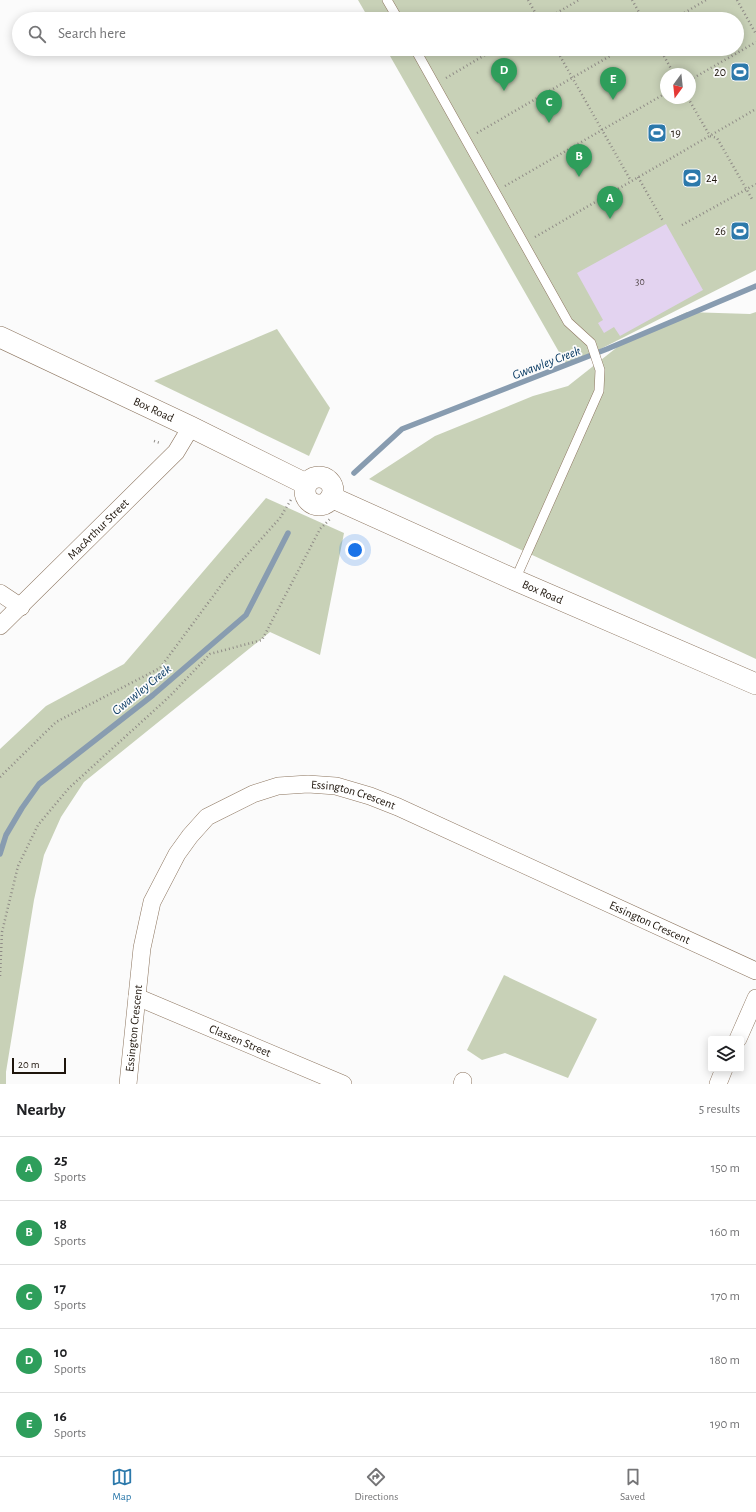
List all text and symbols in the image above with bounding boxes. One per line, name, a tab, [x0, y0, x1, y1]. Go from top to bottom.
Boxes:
search box	[12, 12, 744, 56]
icon: search	[26, 23, 48, 45]
text: Search here	[58, 26, 126, 41]
pin: D	[491, 58, 517, 91]
sports icon: 20	[729, 61, 751, 83]
place label: 20	[714, 66, 726, 78]
pin: E	[600, 67, 626, 100]
north arrow	[660, 68, 696, 104]
pin: C	[536, 90, 562, 123]
sports icon: 19	[646, 122, 668, 144]
place label: 19	[671, 127, 681, 139]
pin: B	[566, 144, 592, 177]
sports icon: 24	[681, 167, 703, 189]
place label: 24	[706, 172, 717, 184]
pin: A	[597, 186, 623, 219]
sports icon: 26	[729, 220, 751, 242]
place label: 26	[715, 225, 726, 237]
house number: 30	[635, 277, 645, 287]
water label: Gwawley Creek	[511, 344, 582, 382]
street label: Box Road	[132, 395, 176, 424]
street label: MacArthur Street	[65, 496, 131, 562]
your location	[345, 540, 365, 560]
street label: Box Road	[520, 578, 565, 606]
water label: Gwawley Creek	[110, 662, 174, 718]
street label: Essington Crescent	[311, 778, 397, 811]
street label: Essington Crescent	[608, 899, 692, 946]
street label: Essington Crescent	[123, 984, 144, 1072]
street label: Classen Street	[208, 1022, 273, 1059]
map controls	[708, 1036, 744, 1072]
button: layers	[708, 1036, 744, 1072]
scale bar	[12, 1056, 66, 1075]
text: 20 m	[18, 1059, 39, 1070]
text: Nearby	[16, 1101, 66, 1118]
text: 5 results	[699, 1103, 740, 1116]
text: 25	[54, 1153, 68, 1168]
text: A	[25, 1162, 33, 1175]
text: 150 m	[711, 1162, 740, 1175]
text: Sports	[54, 1171, 86, 1184]
text: 18	[54, 1217, 67, 1232]
text: B	[25, 1226, 33, 1239]
text: 160 m	[710, 1226, 740, 1239]
text: Sports	[54, 1235, 86, 1248]
text: 17	[54, 1281, 66, 1296]
text: C	[26, 1290, 32, 1303]
text: 170 m	[711, 1290, 740, 1303]
text: Sports	[54, 1299, 86, 1312]
text: 10	[54, 1345, 67, 1360]
text: D	[25, 1354, 33, 1367]
text: 180 m	[710, 1354, 740, 1367]
text: Sports	[54, 1363, 86, 1376]
text: 16	[54, 1409, 67, 1424]
text: E	[26, 1418, 32, 1431]
text: 190 m	[710, 1418, 740, 1431]
text: Sports	[54, 1427, 86, 1440]
tab: Map	[111, 1466, 133, 1503]
tab: Directions	[354, 1466, 398, 1503]
tab: Saved	[620, 1466, 645, 1503]

